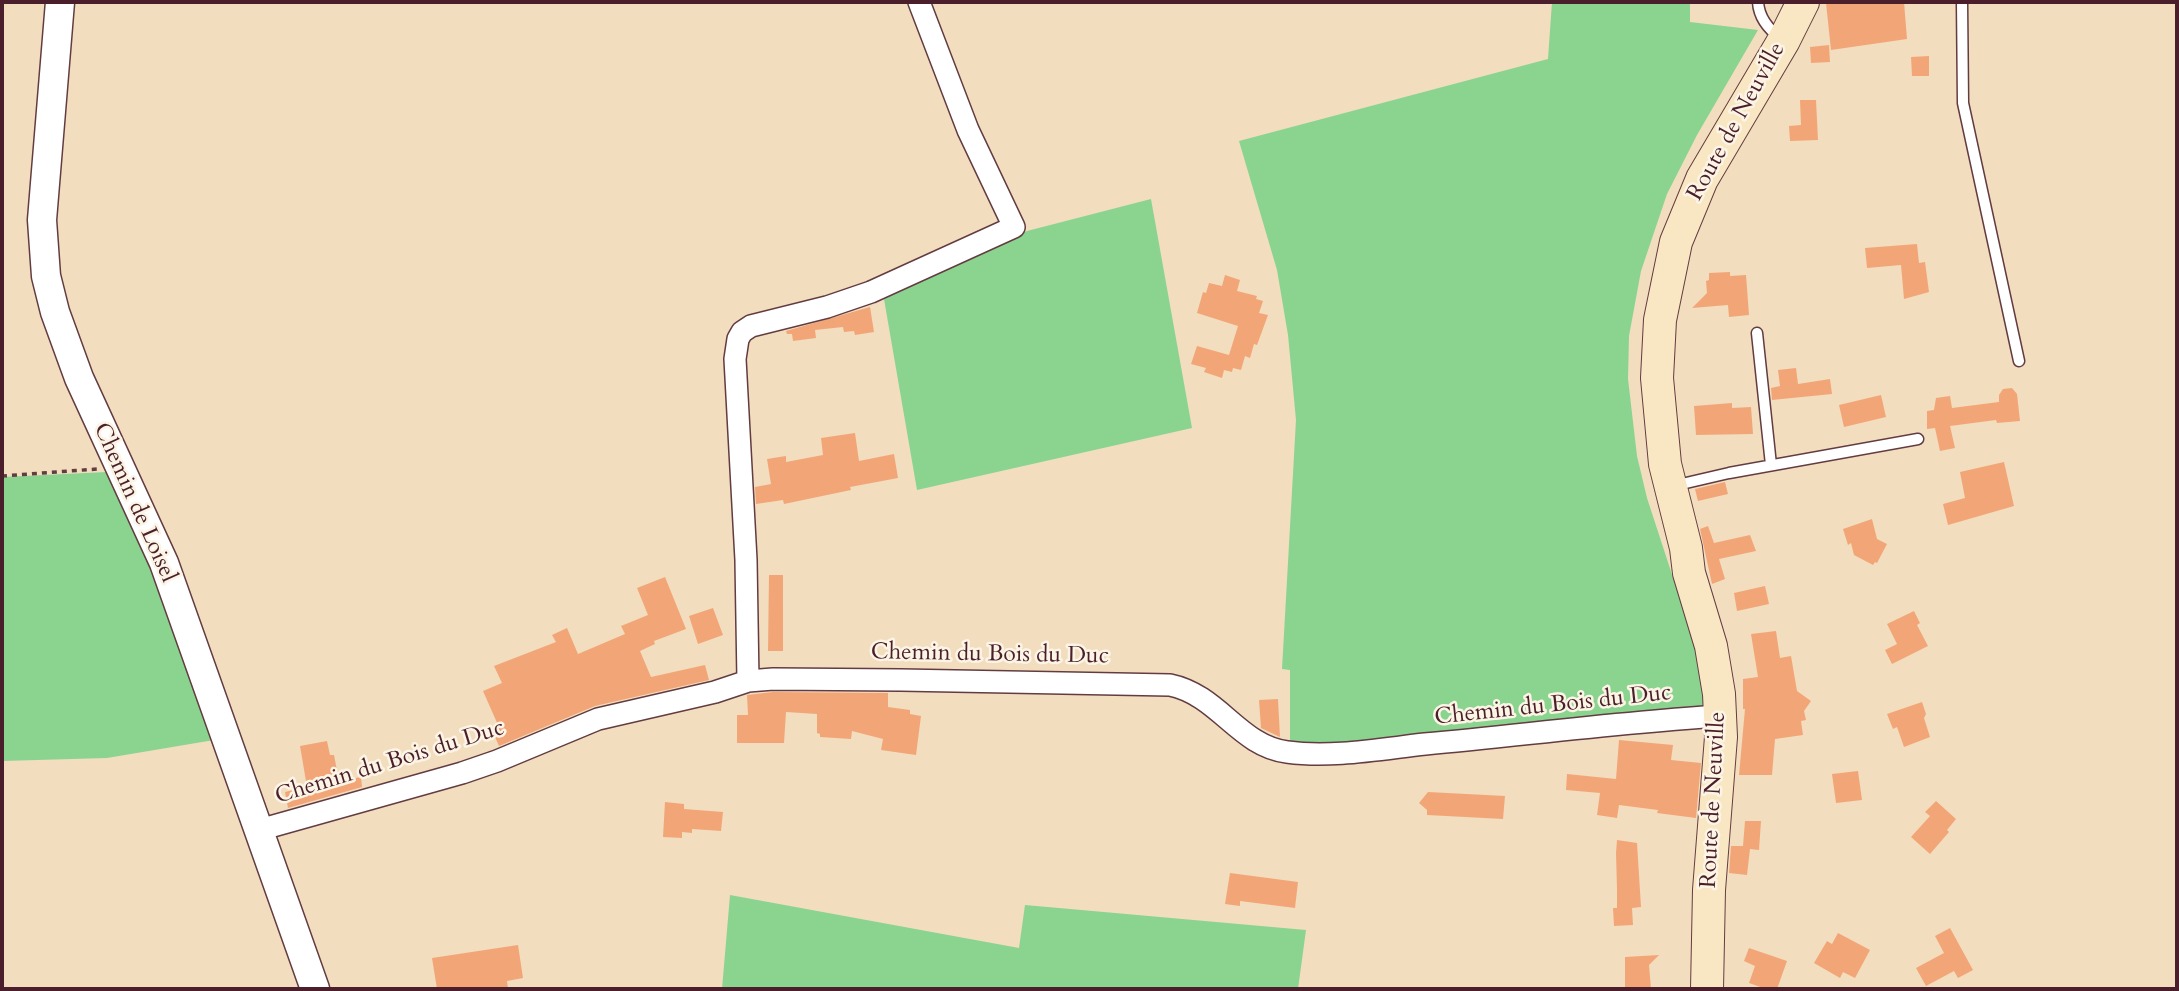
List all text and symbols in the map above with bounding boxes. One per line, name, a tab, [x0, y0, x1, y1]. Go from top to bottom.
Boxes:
street label: Route de Neuville	[1682, 38, 1792, 206]
street label: Chemin de Loisel	[87, 419, 181, 587]
street label: Chemin du Bois du Duc	[871, 639, 1109, 671]
street label: Chemin du Bois du Duc	[1433, 680, 1673, 732]
street label: Route de Neuville	[1696, 711, 1732, 889]
street label: Chemin du Bois du Duc	[272, 715, 508, 811]

